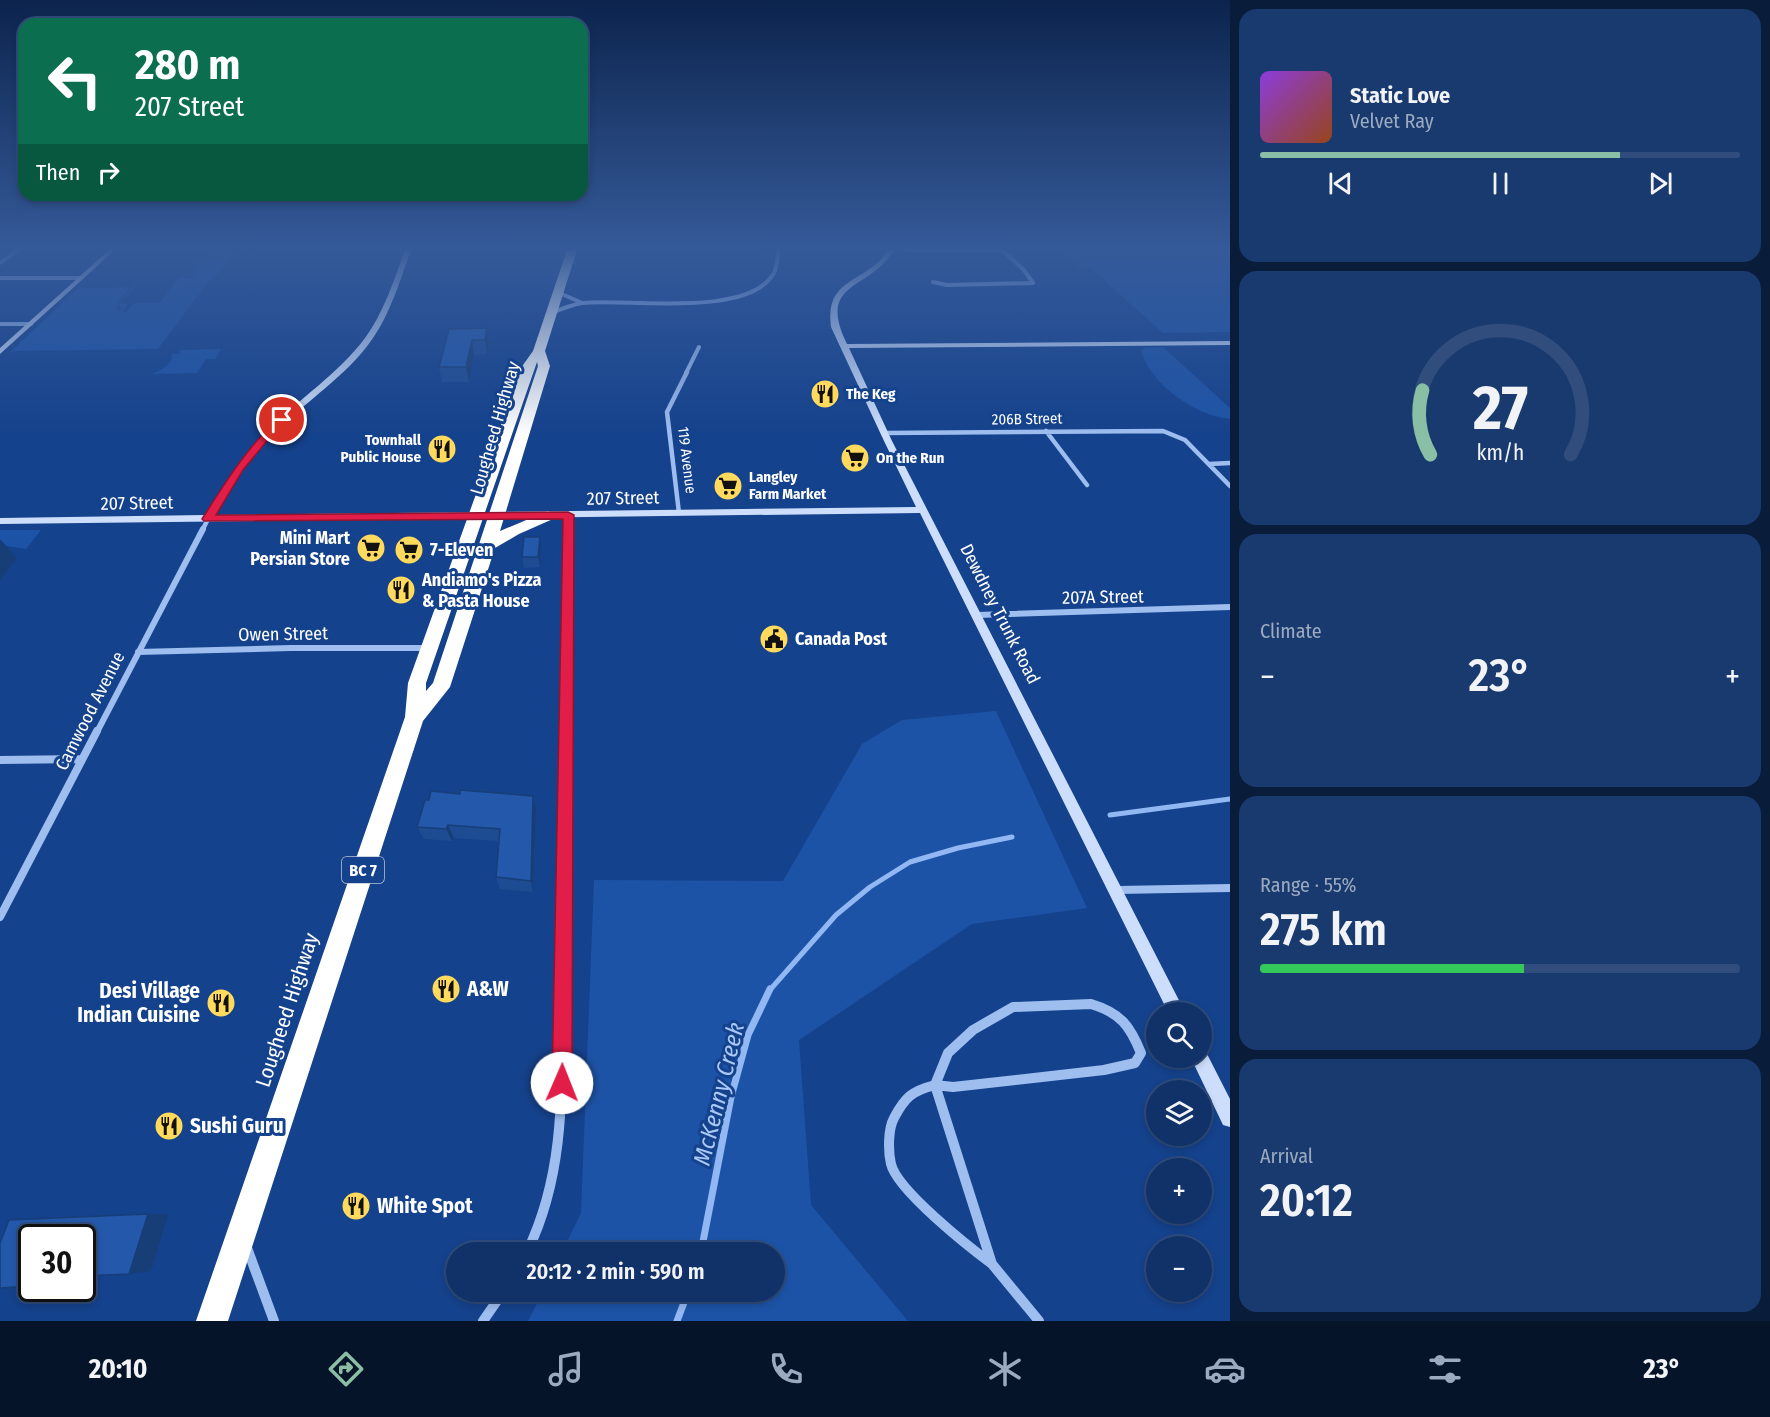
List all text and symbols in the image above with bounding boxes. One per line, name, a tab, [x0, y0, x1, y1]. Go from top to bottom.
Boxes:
text: 280 m	[135, 40, 240, 90]
icon: left	[36, 42, 114, 120]
text: Static Love	[1350, 82, 1450, 109]
text: 207 Street	[135, 91, 244, 123]
text: Velvet Ray	[1350, 109, 1434, 133]
icon: right	[92, 156, 125, 189]
text: Then	[36, 159, 80, 186]
icon: previous	[1324, 167, 1357, 200]
icon: pause	[1484, 167, 1517, 200]
icon: next	[1644, 167, 1677, 200]
street label: Lougheed Highway	[465, 359, 525, 497]
text: 27	[1471, 371, 1528, 446]
restaurant icon: The Keg	[809, 378, 841, 410]
place label: The Keg	[846, 385, 896, 403]
pin	[256, 394, 307, 445]
icon: arrive	[265, 403, 298, 436]
street label: 206B Street	[992, 409, 1062, 429]
street label: 119 Avenue	[674, 425, 700, 495]
place label: Townhall Public House	[341, 431, 422, 466]
restaurant icon: Townhall Public House	[426, 433, 458, 465]
text: km/h	[1476, 441, 1524, 467]
supermarket icon: On the Run	[839, 442, 871, 474]
place label: On the Run	[876, 449, 945, 467]
place label: Langley Farm Market	[749, 468, 827, 503]
supermarket icon: Langley Farm Market	[712, 470, 744, 502]
street label: 207 Street	[586, 486, 660, 510]
street label: 207 Street	[100, 491, 174, 515]
place label: Mini Mart Persian Store	[250, 527, 351, 570]
supermarket icon: Mini Mart Persian Store	[355, 532, 387, 564]
supermarket icon: 7-Eleven	[393, 534, 425, 566]
place label: 7-Eleven	[430, 539, 493, 561]
street label: Dewdney Trunk Road	[955, 540, 1045, 688]
place label: Andiamo's Pizza & Pasta House	[421, 569, 542, 612]
restaurant icon: Andiamo's Pizza & Pasta House	[385, 574, 417, 606]
street label: 207A Street	[1062, 585, 1144, 609]
text: Climate	[1260, 619, 1322, 643]
street label: Owen Street	[238, 622, 328, 646]
public building icon: Canada Post	[758, 623, 790, 655]
place label: Canada Post	[795, 628, 888, 650]
street label: Camwood Avenue	[51, 648, 129, 774]
text: 23°	[1469, 649, 1531, 703]
text: −	[1260, 657, 1275, 697]
text: +	[1725, 657, 1740, 697]
road number: BC 7	[342, 857, 384, 883]
text: Range · 55%	[1260, 873, 1356, 897]
text: 275 km	[1260, 903, 1387, 957]
street label: Lougheed Highway	[250, 929, 324, 1090]
restaurant icon: A&W	[430, 973, 462, 1005]
place label: A&W	[466, 976, 510, 1002]
place label: Desi Village Indian Cuisine	[77, 978, 200, 1028]
restaurant icon: Desi Village Indian Cuisine	[205, 987, 237, 1019]
map controls	[1146, 1002, 1212, 1302]
button: search	[1146, 1002, 1212, 1068]
water label: McKenny Creek	[688, 1020, 750, 1168]
position arrow	[530, 1051, 594, 1115]
button: layers	[1146, 1080, 1212, 1146]
restaurant icon: Sushi Guru	[153, 1110, 185, 1142]
place label: Sushi Guru	[190, 1113, 284, 1139]
text: Arrival	[1260, 1144, 1313, 1168]
button: +	[1146, 1158, 1212, 1224]
text: 20:12	[1260, 1174, 1353, 1228]
restaurant icon: White Spot	[340, 1190, 372, 1222]
place label: White Spot	[377, 1193, 473, 1219]
speed limit sign: 30	[18, 1224, 96, 1302]
button: −	[1146, 1236, 1212, 1302]
text: 20:12 · 2 min · 590 m	[526, 1258, 705, 1285]
icon: directions	[325, 1348, 367, 1390]
icon: music	[545, 1348, 587, 1390]
icon: phone	[765, 1348, 807, 1390]
icon: climate	[984, 1348, 1026, 1390]
icon: car	[1204, 1348, 1246, 1390]
icon: filters	[1424, 1348, 1466, 1390]
text: 20:10	[89, 1353, 148, 1385]
text: 23°	[1643, 1353, 1681, 1385]

